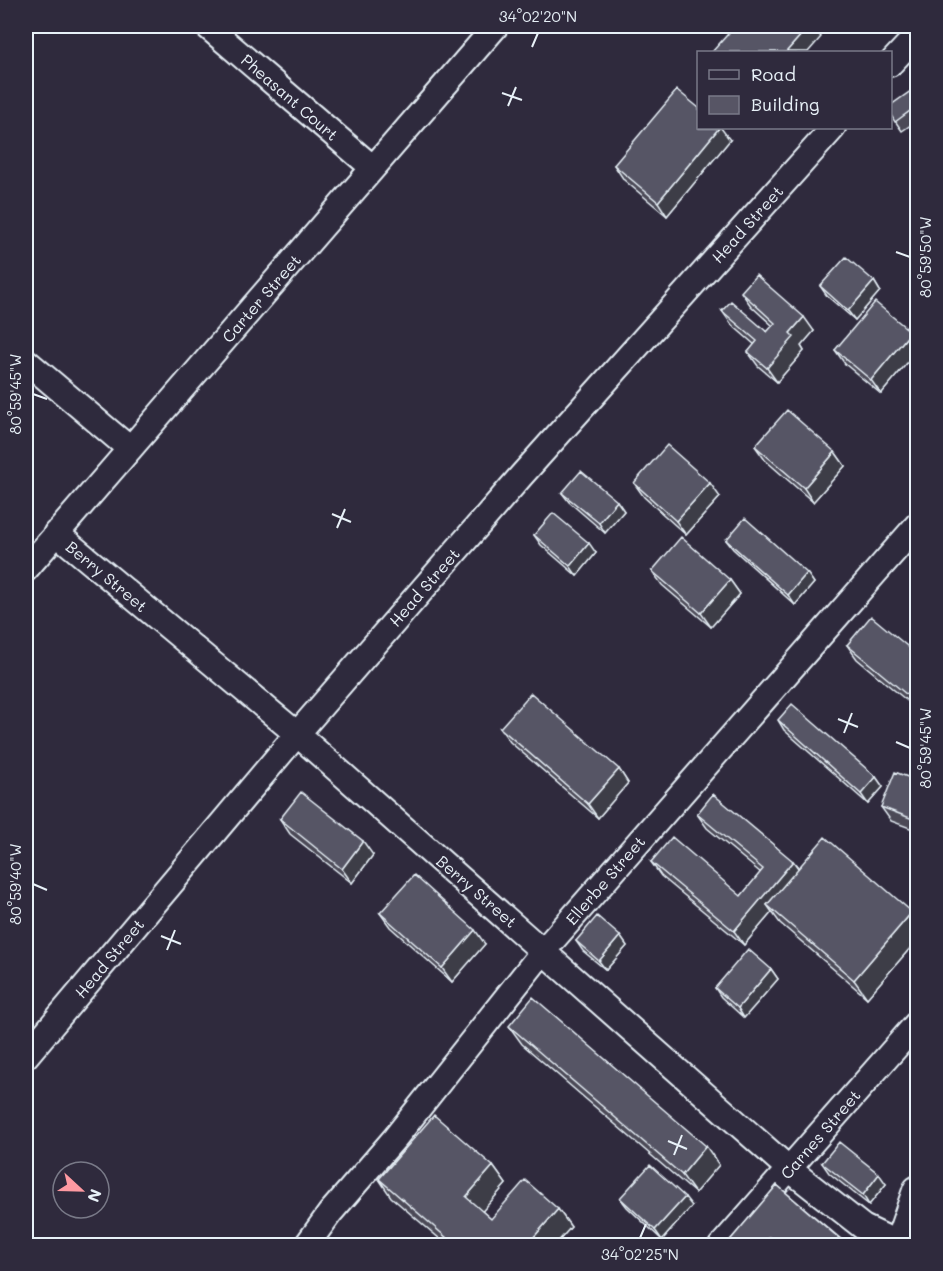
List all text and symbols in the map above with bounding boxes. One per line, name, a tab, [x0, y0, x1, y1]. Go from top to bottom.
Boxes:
text: 34°02'20"N	[499, 6, 577, 26]
street label: Pheasant Court	[237, 49, 343, 145]
legend	[697, 51, 892, 129]
text: Road	[751, 62, 796, 86]
text: Building	[751, 92, 819, 116]
street label: Head Street	[707, 181, 787, 267]
text: 80°59'50"W	[915, 216, 935, 298]
street label: Carter Street	[217, 249, 305, 347]
text: 80°59'45"W	[5, 353, 25, 435]
street label: Berry Street	[62, 536, 152, 616]
street label: Head Street	[384, 543, 464, 631]
text: 80°59'45"W	[915, 707, 935, 789]
street label: Ellerbe Street	[561, 831, 649, 929]
text: 80°59'40"W	[5, 843, 25, 925]
street label: Berry Street	[432, 850, 522, 932]
street label: Head Street	[70, 914, 148, 1002]
street label: Carnes Street	[775, 1085, 865, 1183]
north arrow	[51, 1160, 111, 1220]
text: N	[83, 1186, 107, 1205]
text: 34°02'25"N	[601, 1244, 679, 1264]

